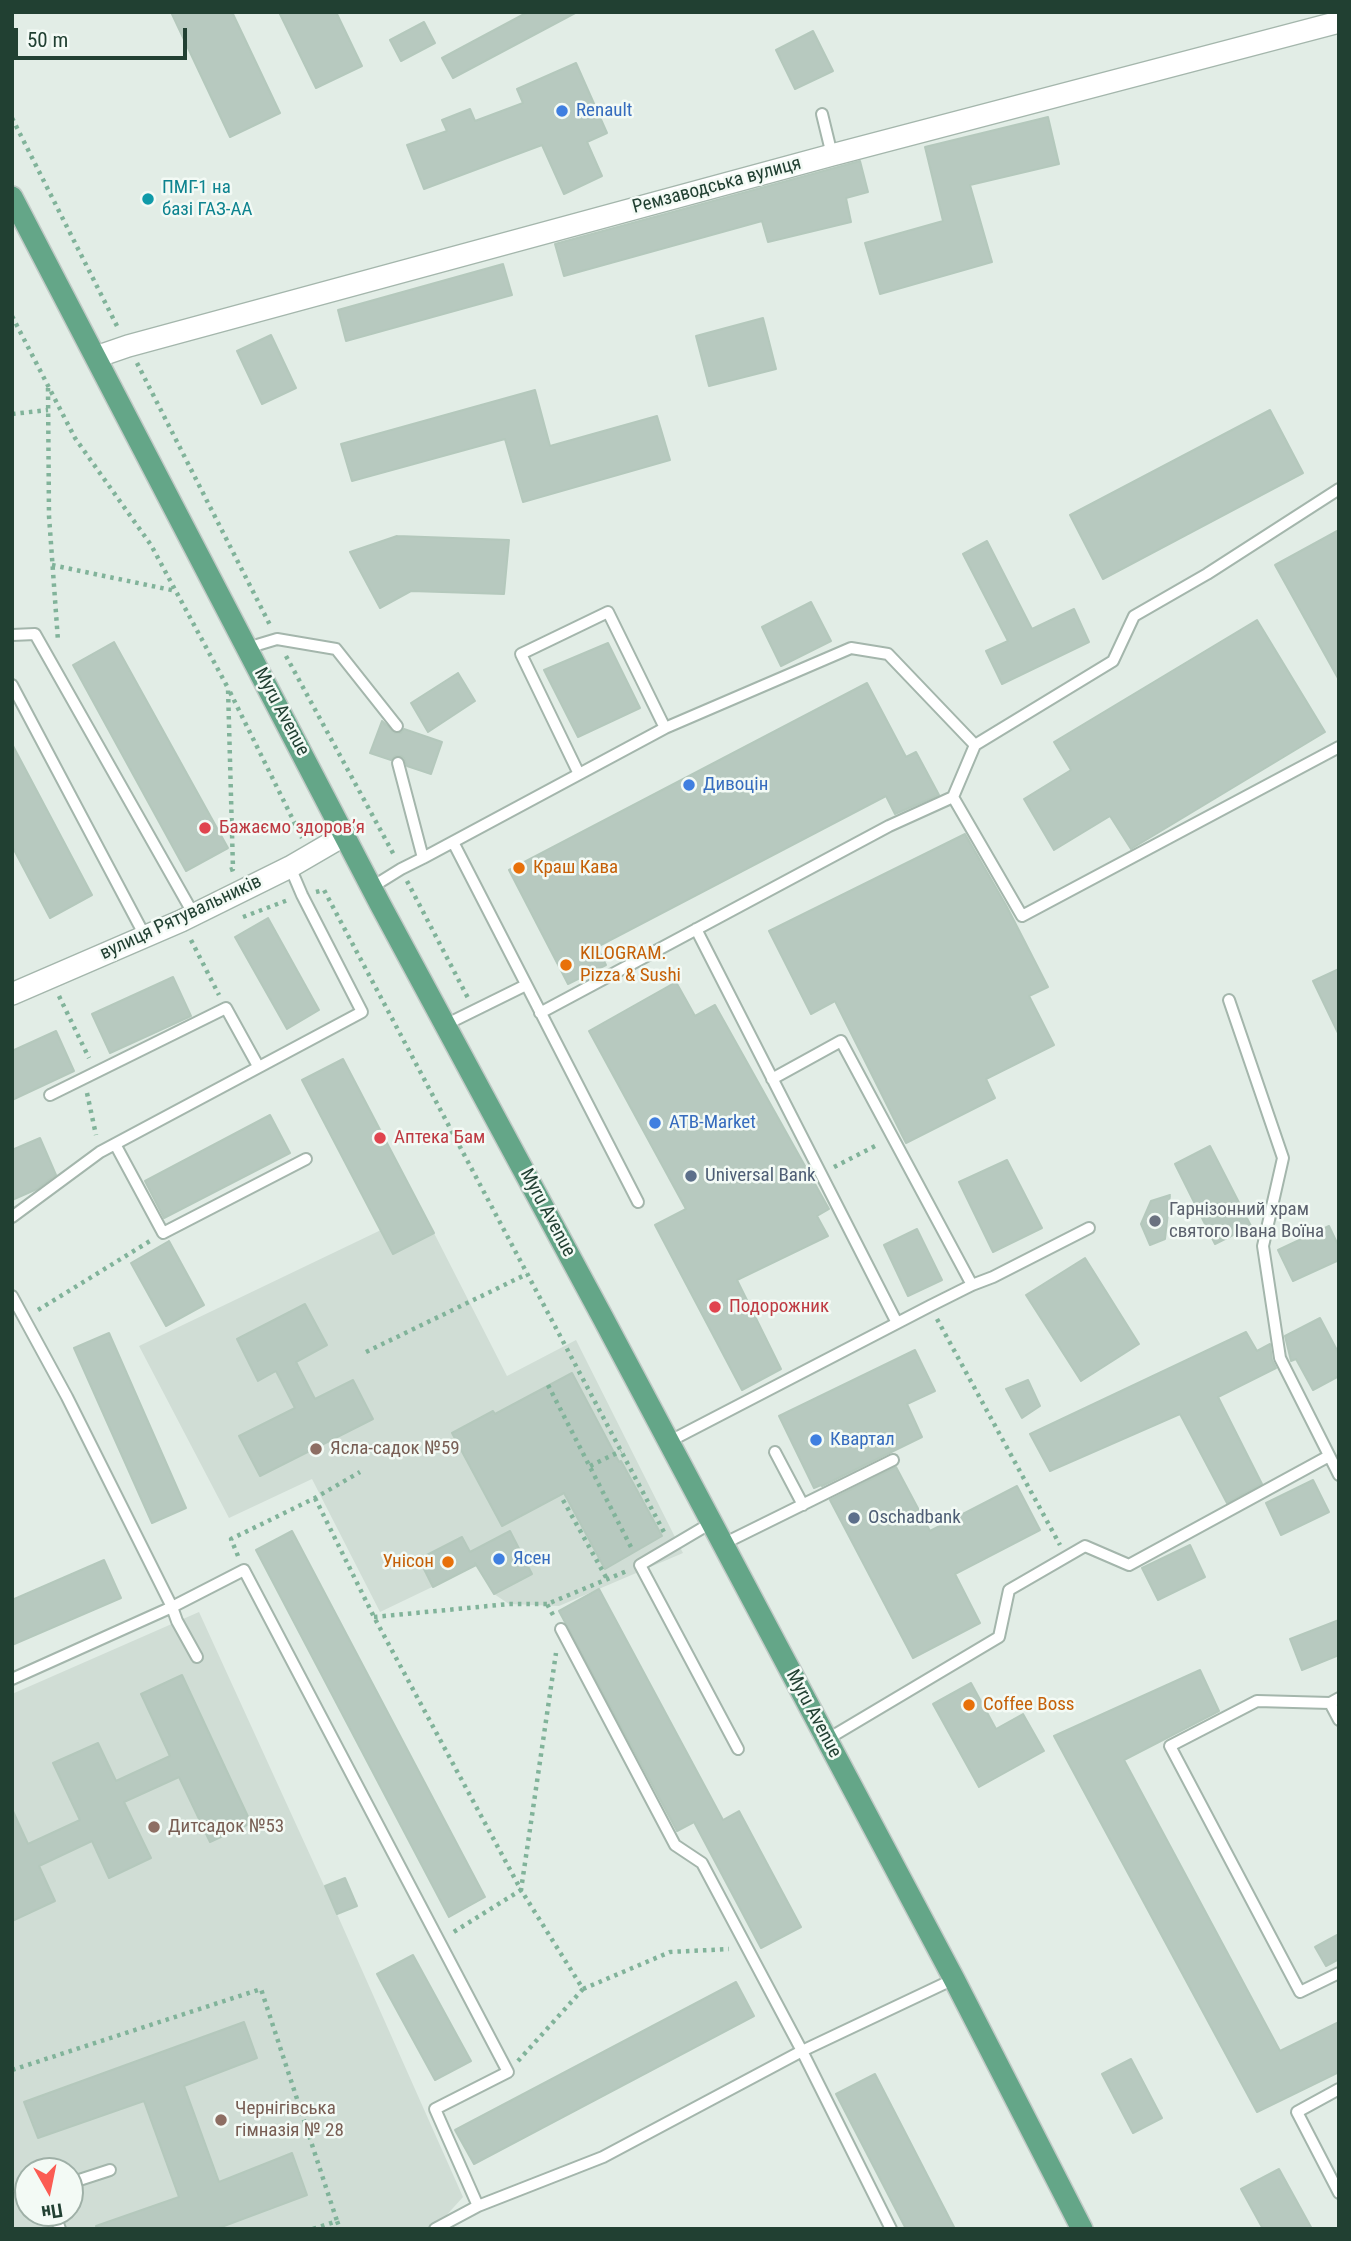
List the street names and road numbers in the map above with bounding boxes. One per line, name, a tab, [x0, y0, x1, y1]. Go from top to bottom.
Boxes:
street label: Ремзаводська вулиця	[630, 152, 804, 220]
street label: Myru Avenue	[248, 664, 314, 760]
street label: вулиця Рятувальників	[97, 871, 265, 965]
street label: Myru Avenue	[514, 1165, 580, 1261]
street label: Myru Avenue	[780, 1666, 846, 1762]

